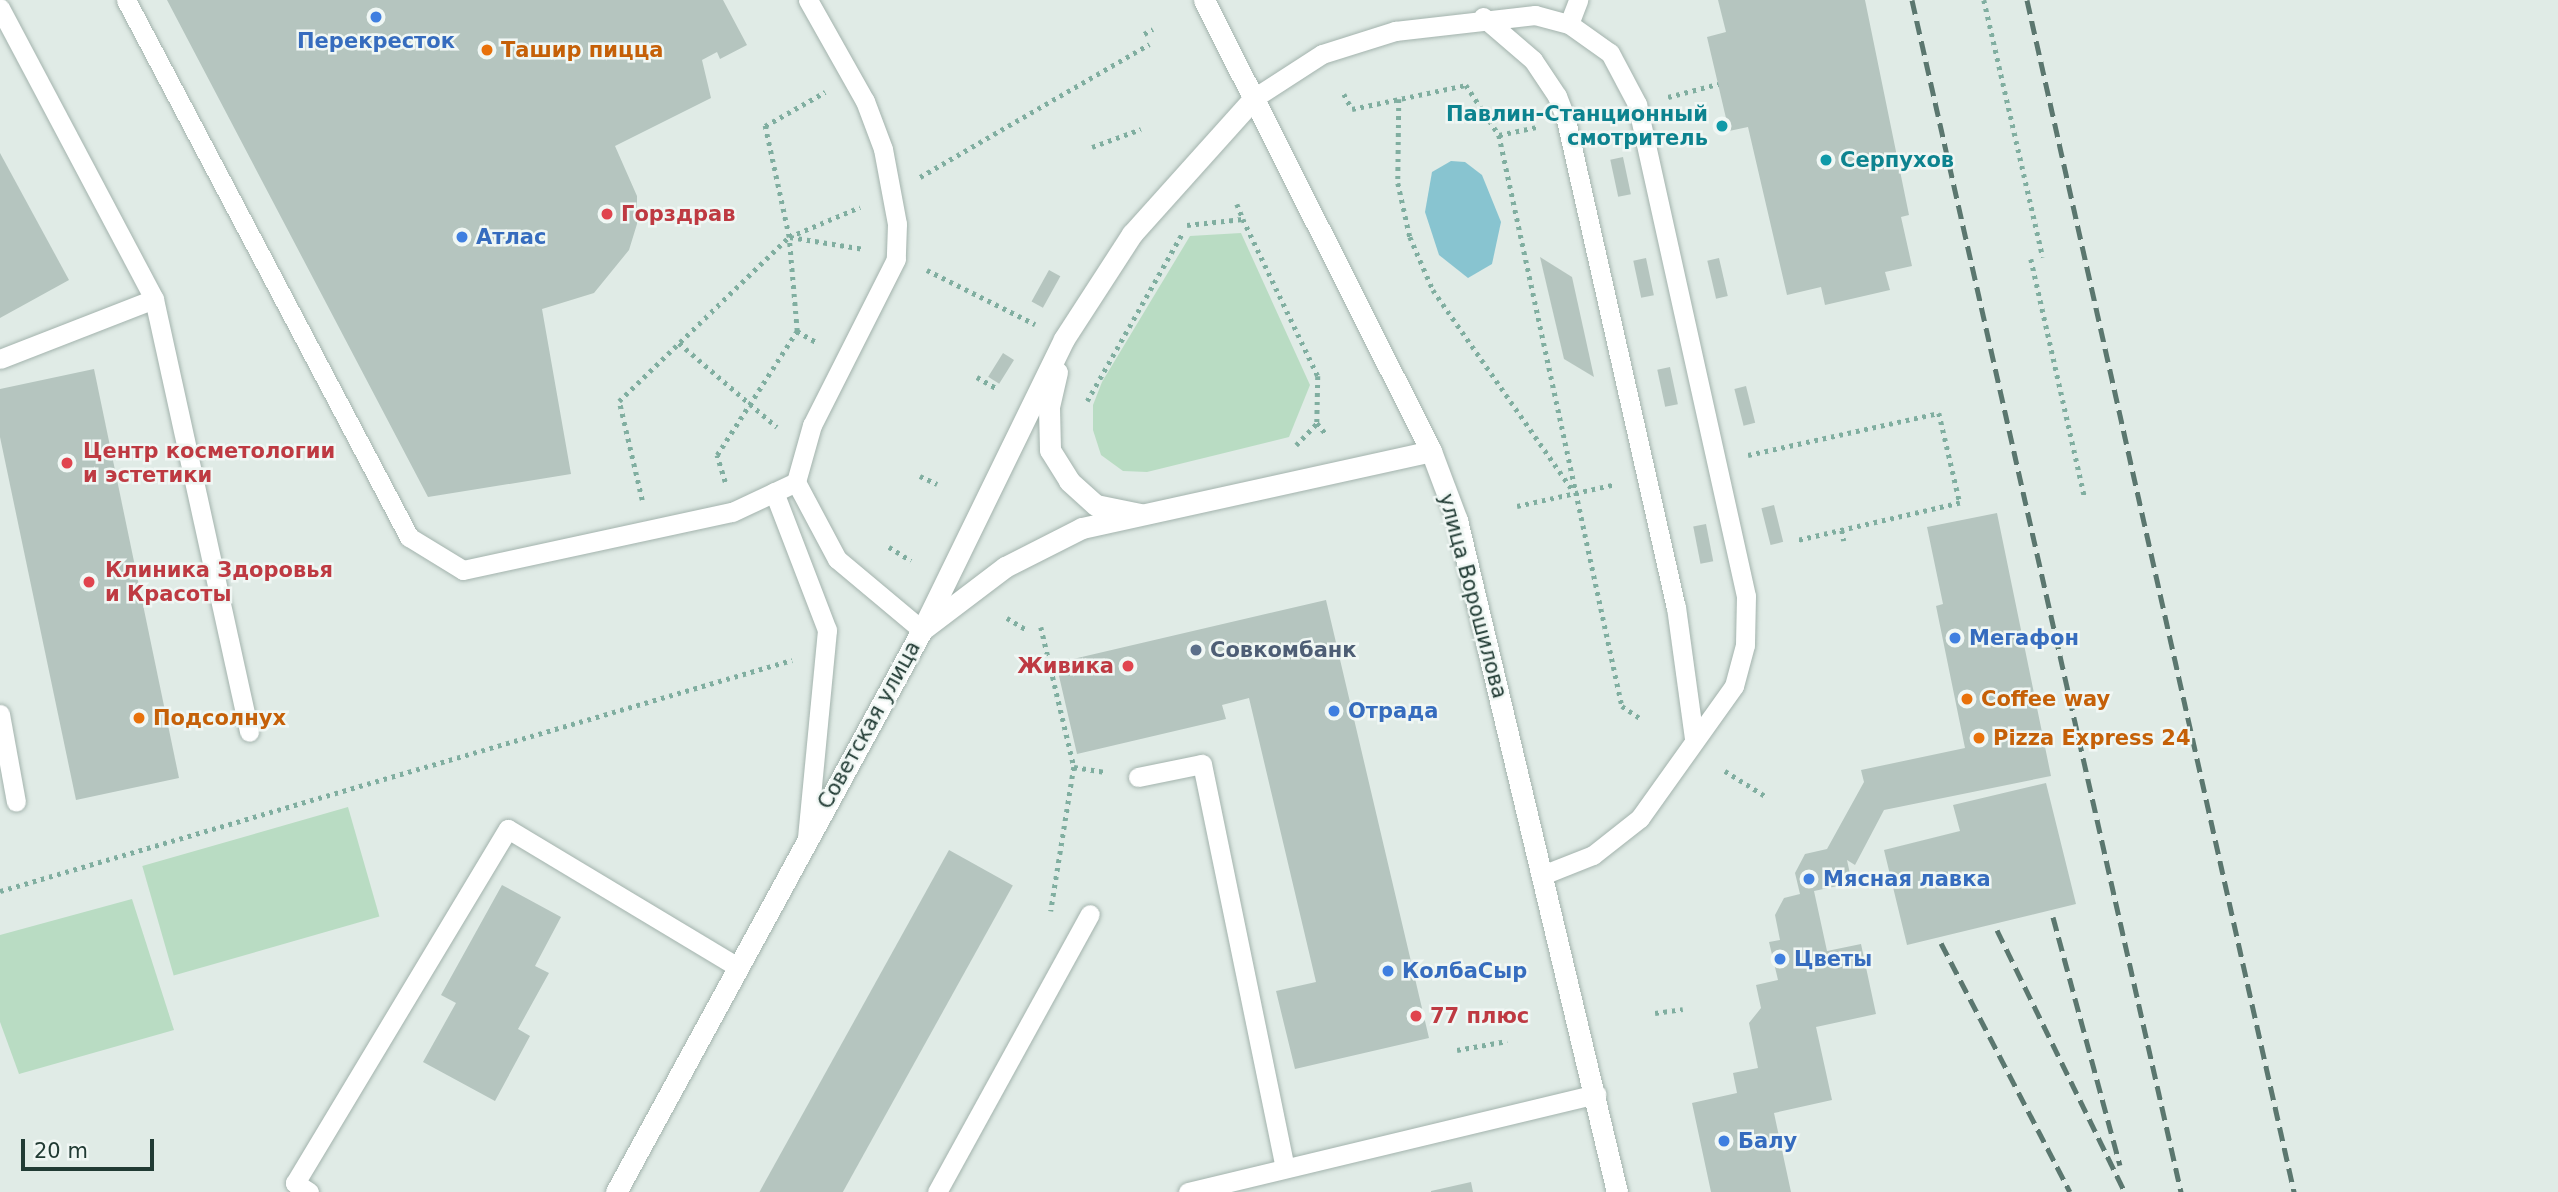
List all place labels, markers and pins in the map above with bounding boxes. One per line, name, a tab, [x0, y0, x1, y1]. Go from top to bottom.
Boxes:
marker: Перекресток	[368, 9, 384, 25]
place label: Перекресток	[297, 28, 455, 54]
place label: Ташир пицца	[501, 37, 663, 63]
marker: Ташир пицца	[479, 42, 495, 58]
place label: Павлин-Станционный смотритель	[1446, 101, 1708, 151]
marker: Павлин-Станционный смотритель	[1714, 118, 1730, 134]
place label: Серпухов	[1840, 147, 1954, 173]
marker: Серпухов	[1818, 152, 1834, 168]
place label: Горздрав	[621, 201, 735, 227]
marker: Горздрав	[599, 206, 615, 222]
place label: Атлас	[476, 224, 546, 250]
marker: Атлас	[454, 229, 470, 245]
place label: Центр косметологии и эстетики	[83, 438, 335, 488]
marker: Центр косметологии и эстетики	[57, 453, 77, 473]
place label: Клиника Здоровья и Красоты	[105, 557, 333, 607]
marker: Клиника Здоровья и Красоты	[79, 572, 99, 592]
place label: Мегафон	[1969, 625, 2079, 651]
marker: Мегафон	[1947, 630, 1963, 646]
place label: Совкомбанк	[1210, 637, 1357, 663]
marker: Совкомбанк	[1188, 642, 1204, 658]
place label: Живика	[1017, 653, 1114, 679]
marker: Живика	[1120, 658, 1136, 674]
place label: Coffee way	[1981, 686, 2110, 712]
marker: Coffee way	[1959, 691, 1975, 707]
place label: Отрада	[1348, 698, 1438, 724]
marker: Отрада	[1326, 703, 1342, 719]
place label: Подсолнух	[153, 705, 286, 731]
marker: Подсолнух	[131, 710, 147, 726]
place label: Pizza Express 24	[1993, 725, 2191, 751]
marker: Pizza Express 24	[1971, 730, 1987, 746]
place label: Мясная лавка	[1823, 866, 1991, 892]
marker: Мясная лавка	[1801, 871, 1817, 887]
place label: Цветы	[1794, 946, 1872, 972]
marker: Цветы	[1772, 951, 1788, 967]
place label: КолбаСыр	[1402, 958, 1527, 984]
marker: КолбаСыр	[1380, 963, 1396, 979]
place label: 77 плюс	[1430, 1003, 1529, 1029]
marker: 77 плюс	[1408, 1008, 1424, 1024]
place label: Балу	[1738, 1128, 1797, 1154]
marker: Балу	[1716, 1133, 1732, 1149]

